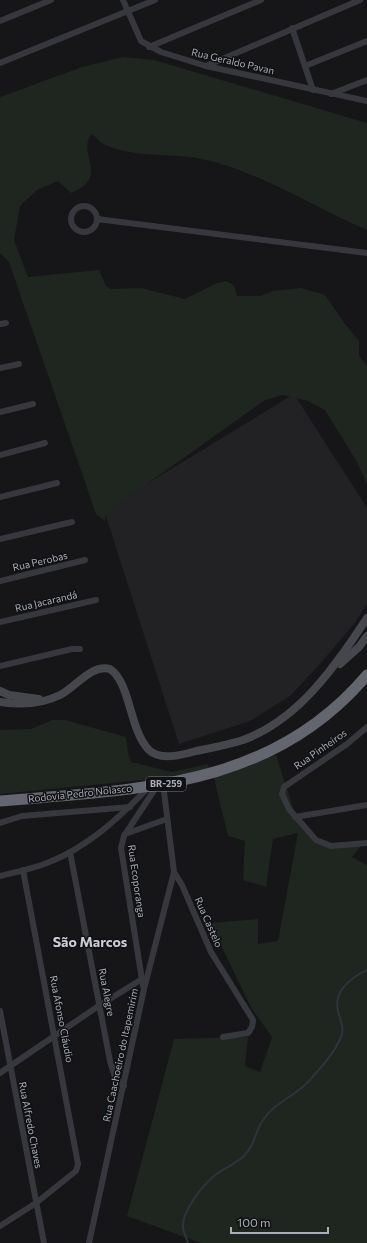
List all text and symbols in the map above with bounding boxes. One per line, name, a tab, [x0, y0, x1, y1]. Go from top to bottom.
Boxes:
street label: Rua Geraldo Pavan	[190, 46, 276, 76]
street label: Rua Perobas	[11, 549, 69, 573]
street label: Rua Jacarandá	[14, 588, 78, 614]
street label: Rua Pinheiros	[291, 726, 349, 772]
road number: BR-259	[146, 777, 186, 791]
street label: Rodovia Pedro Nolasco	[27, 782, 133, 804]
street label: Rua Ecoporanga	[126, 844, 148, 918]
street label: Rua Castelo	[193, 895, 225, 949]
district label: São Marcos	[53, 933, 128, 950]
street label: Rua Alegre	[96, 967, 118, 1017]
street label: Rua Afonso Cláudio	[48, 974, 76, 1064]
street label: Rua Caachoeiro do Itapemirim	[100, 987, 140, 1123]
street label: Rua Alfredo Chaves	[17, 1081, 45, 1170]
scale bar	[231, 1209, 328, 1235]
text: 100 m	[237, 1215, 271, 1229]

